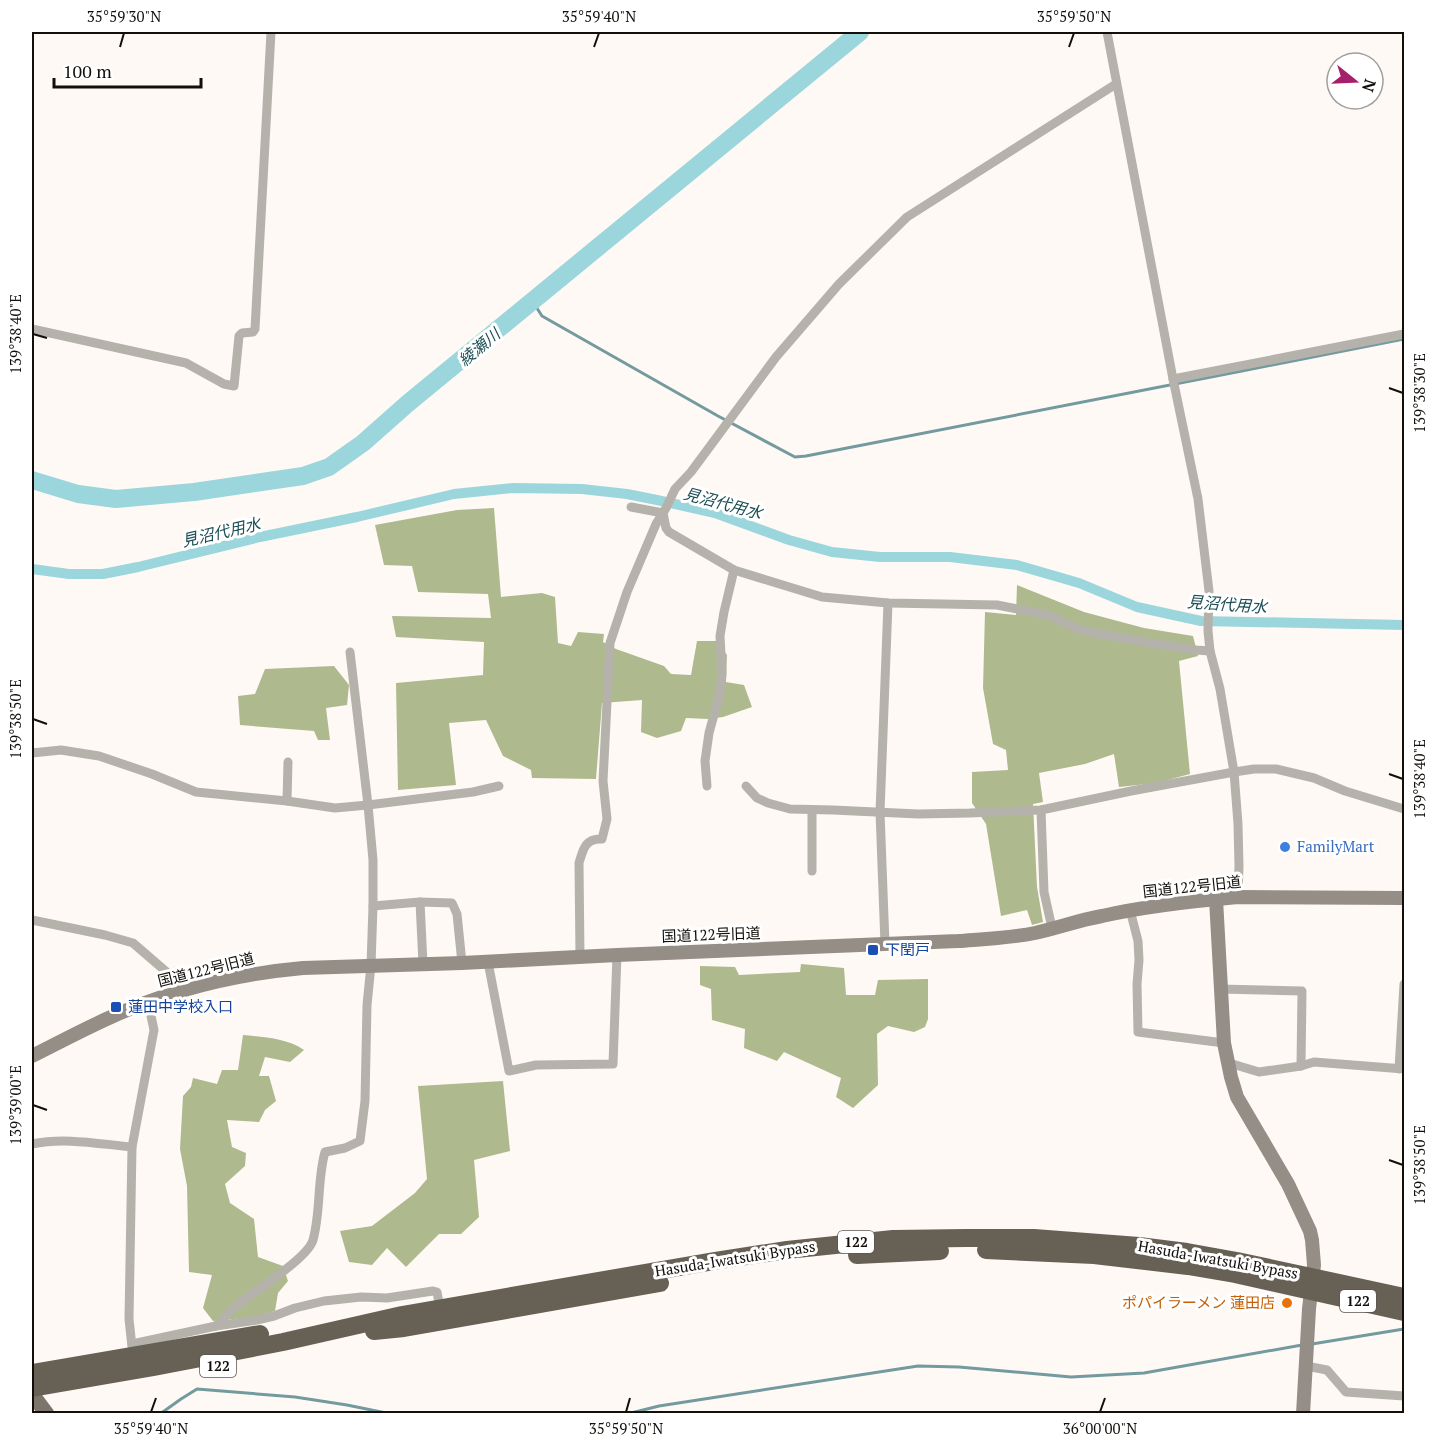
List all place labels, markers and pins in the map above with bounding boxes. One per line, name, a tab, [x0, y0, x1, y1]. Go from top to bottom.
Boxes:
place label: FamilyMart	[1297, 836, 1375, 856]
marker: FamilyMart	[1278, 840, 1292, 854]
place label: 下閏戸	[885, 939, 930, 959]
marker: 下閏戸	[866, 943, 880, 957]
place label: 蓮田中学校入口	[128, 996, 233, 1016]
marker: 蓮田中学校入口	[109, 1000, 123, 1014]
place label: ポパイラーメン 蓮田店	[1122, 1292, 1275, 1312]
marker: ポパイラーメン 蓮田店	[1280, 1296, 1294, 1310]

